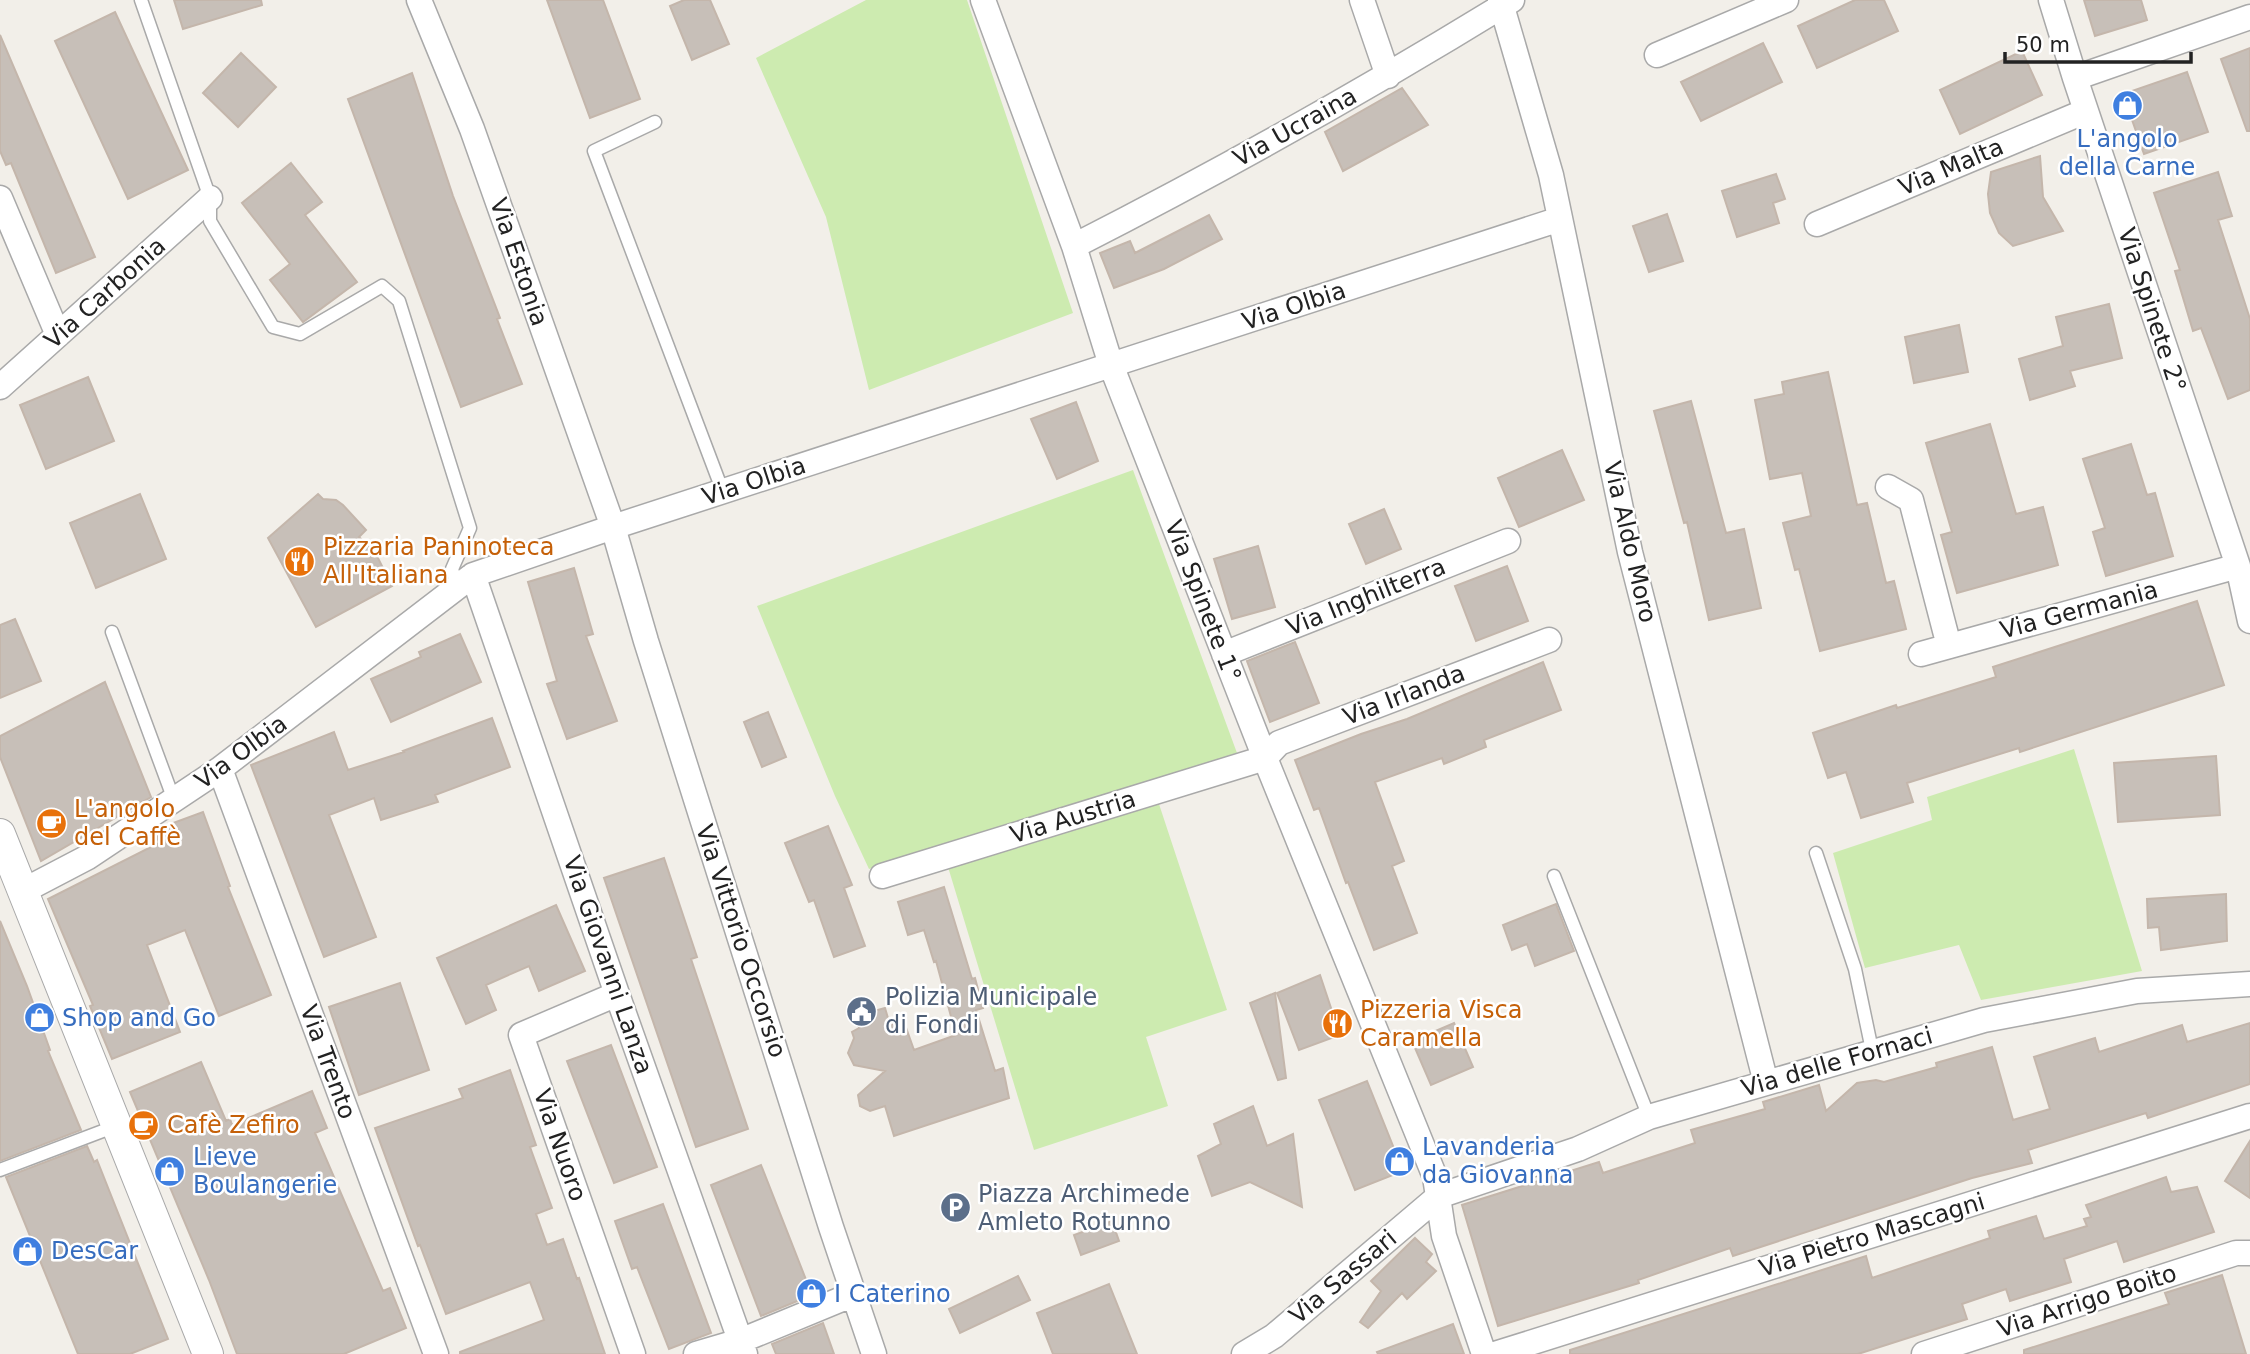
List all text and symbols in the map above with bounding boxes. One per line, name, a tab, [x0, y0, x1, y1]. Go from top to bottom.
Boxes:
scale bar	[2005, 21, 2190, 65]
text: 50 m	[2016, 33, 2070, 57]
street label: Via Ucraina	[1228, 82, 1362, 172]
shop icon: L'angolo della Carne	[2110, 88, 2144, 122]
place label: L'angolo della Carne	[2059, 125, 2195, 181]
street label: Via Malta	[1894, 132, 2008, 202]
street label: Via Estonia	[484, 194, 554, 330]
street label: Via Spinete 2°	[2112, 224, 2192, 396]
street label: Via Carbonia	[39, 231, 171, 355]
street label: Via Olbia	[1239, 276, 1349, 336]
street label: Via Olbia	[699, 451, 809, 511]
street label: Via Aldo Moro	[1598, 458, 1662, 626]
street label: Via Spinete 1°	[1159, 516, 1247, 686]
place label: Pizzaria Paninoteca All'Italiana	[323, 533, 554, 589]
restaurant icon: Pizzaria Paninoteca All'Italiana	[283, 544, 317, 578]
street label: Via Inghilterra	[1282, 552, 1450, 642]
street label: Via Germania	[1997, 575, 2161, 645]
street label: Via Irlanda	[1339, 659, 1469, 731]
street label: Via Olbia	[189, 709, 293, 795]
street label: Via Austria	[1007, 785, 1139, 849]
place label: L'angolo del Caffè	[74, 795, 181, 851]
cafe icon: L'angolo del Caffè	[34, 806, 68, 840]
street label: Via Vittorio Occorsio	[690, 821, 792, 1061]
street label: Via Giovanni Lanza	[557, 852, 659, 1078]
place label: Polizia Municipale di Fondi	[885, 983, 1097, 1039]
public building icon: Polizia Municipale di Fondi	[845, 994, 879, 1028]
place label: Pizzeria Visca Caramella	[1360, 996, 1522, 1052]
shop icon: Shop and Go	[22, 1001, 56, 1035]
street label: Via Trento	[294, 1001, 362, 1123]
place label: Shop and Go	[62, 1004, 216, 1032]
restaurant icon: Pizzeria Visca Caramella	[1320, 1007, 1354, 1041]
street label: Via delle Fornaci	[1738, 1021, 1936, 1103]
street label: Via Nuoro	[528, 1085, 592, 1205]
cafe icon: Cafè Zefiro	[127, 1108, 161, 1142]
place label: Cafè Zefiro	[167, 1111, 300, 1139]
place label: Lavanderia da Giovanna	[1422, 1133, 1574, 1189]
place label: Lieve Boulangerie	[193, 1143, 337, 1199]
shop icon: Lavanderia da Giovanna	[1382, 1144, 1416, 1178]
shop icon: Lieve Boulangerie	[153, 1154, 187, 1188]
place label: Piazza Archimede Amleto Rotunno	[978, 1180, 1190, 1236]
street label: Via Pietro Mascagni	[1756, 1187, 1988, 1283]
parking icon: Piazza Archimede Amleto Rotunno	[938, 1191, 972, 1225]
street label: Via Sassari	[1284, 1224, 1402, 1330]
shop icon: DesCar	[11, 1234, 45, 1268]
place label: DesCar	[51, 1237, 138, 1265]
street label: Via Arrigo Boito	[1994, 1259, 2180, 1343]
shop icon: I Caterino	[794, 1277, 828, 1311]
place label: I Caterino	[834, 1280, 951, 1308]

